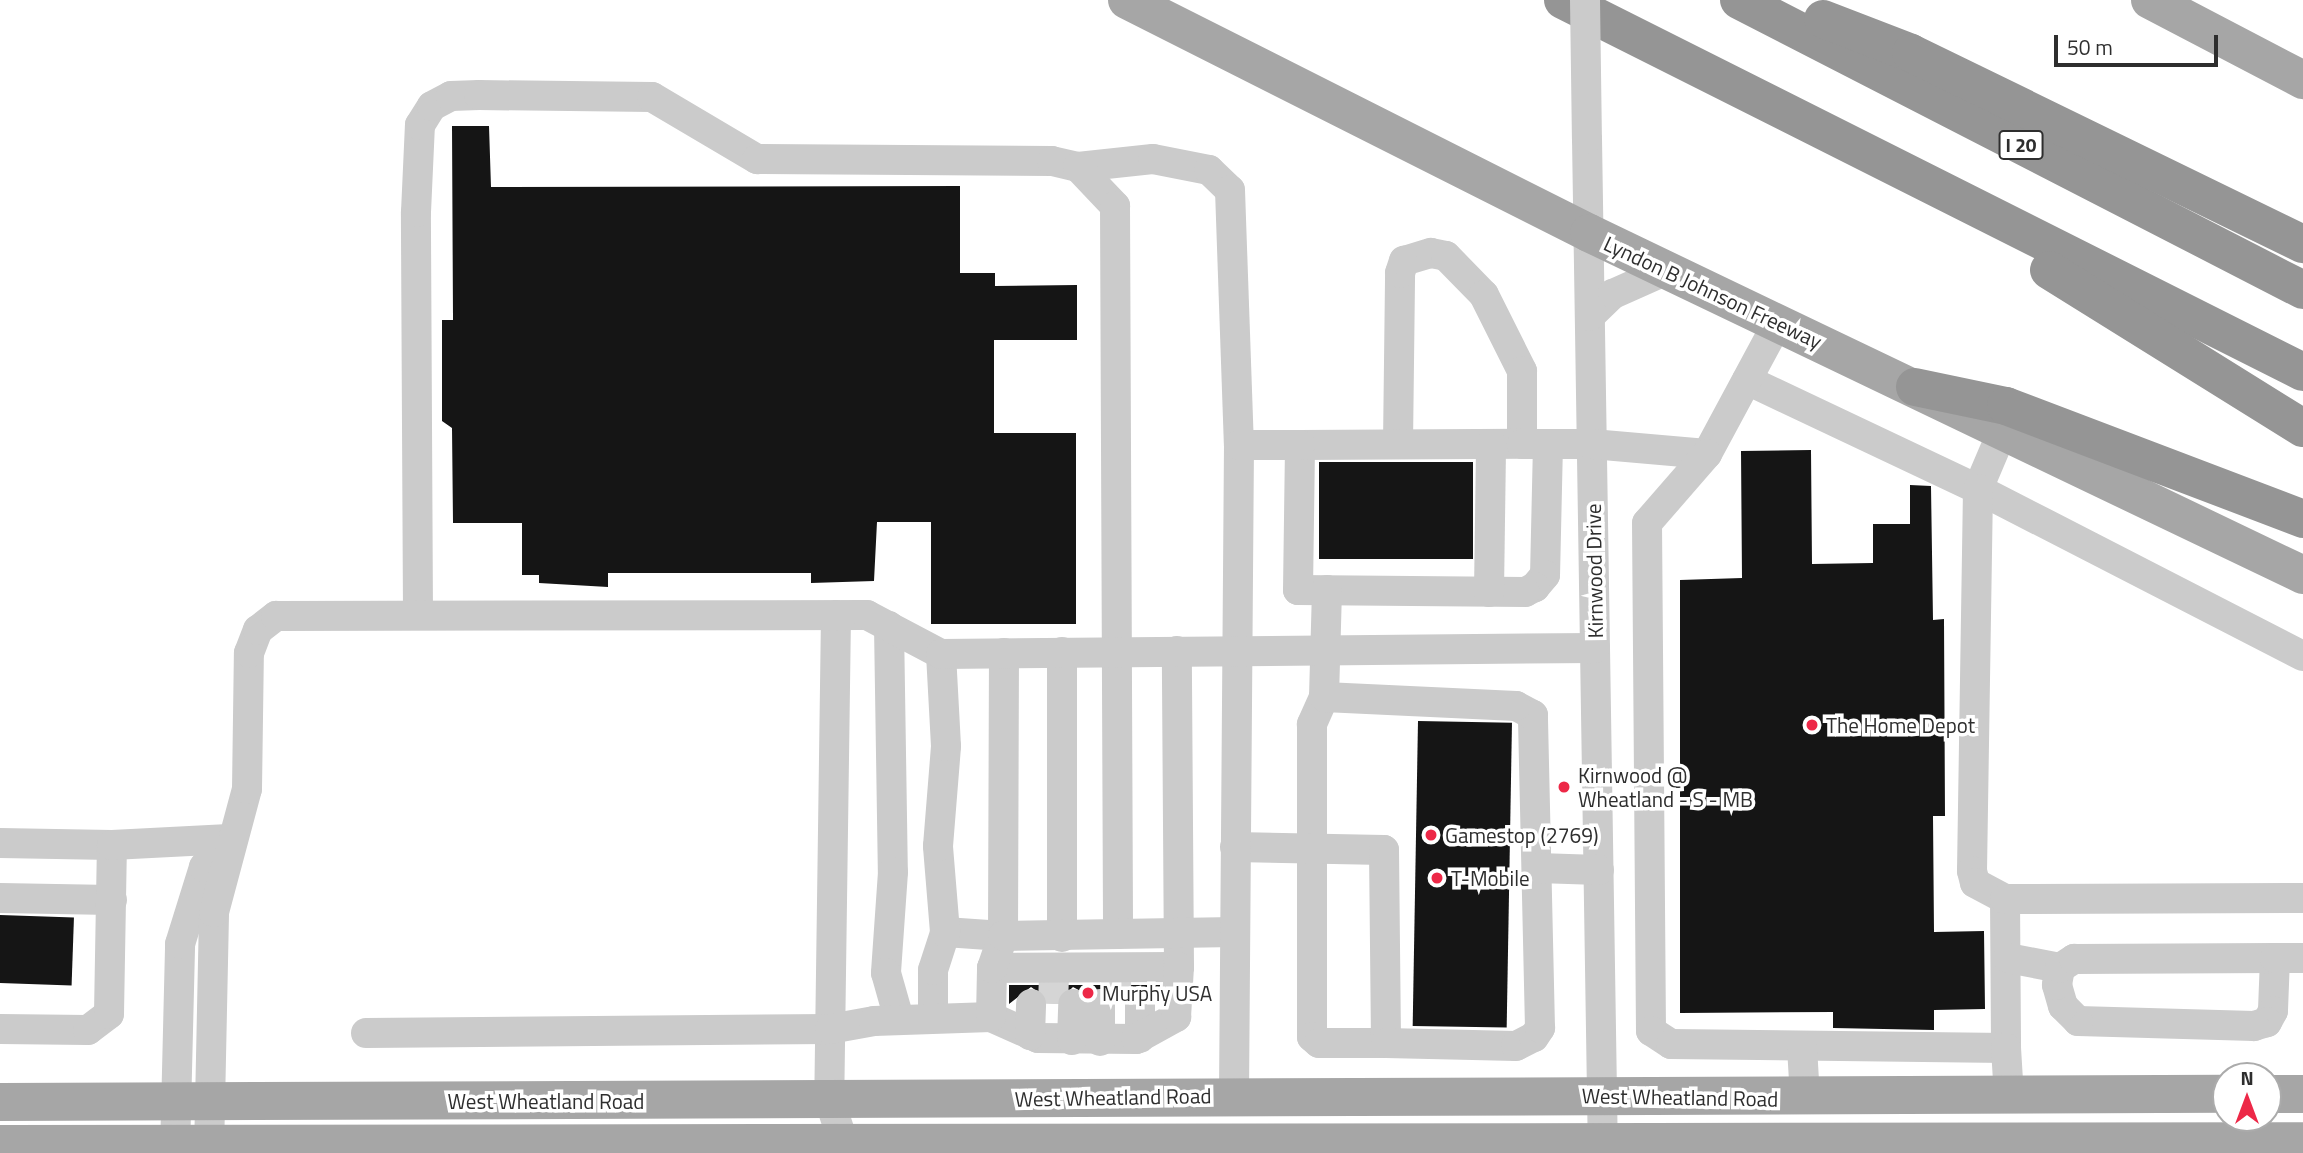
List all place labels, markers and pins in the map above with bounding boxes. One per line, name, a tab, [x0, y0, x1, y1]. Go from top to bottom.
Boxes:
place label: The Home Depot	[1826, 712, 1975, 738]
marker: The Home Depot	[1804, 717, 1820, 733]
place label: Kirnwood @ Wheatland - S - MB	[1578, 762, 1753, 812]
marker: Kirnwood @ Wheatland - S - MB	[1556, 779, 1572, 795]
place label: Gamestop (2769)	[1445, 822, 1599, 848]
marker: Gamestop (2769)	[1423, 827, 1439, 843]
place label: T-Mobile	[1451, 865, 1530, 891]
marker: T-Mobile	[1429, 870, 1445, 886]
place label: Murphy USA	[1102, 980, 1212, 1006]
marker: Murphy USA	[1080, 985, 1096, 1001]

